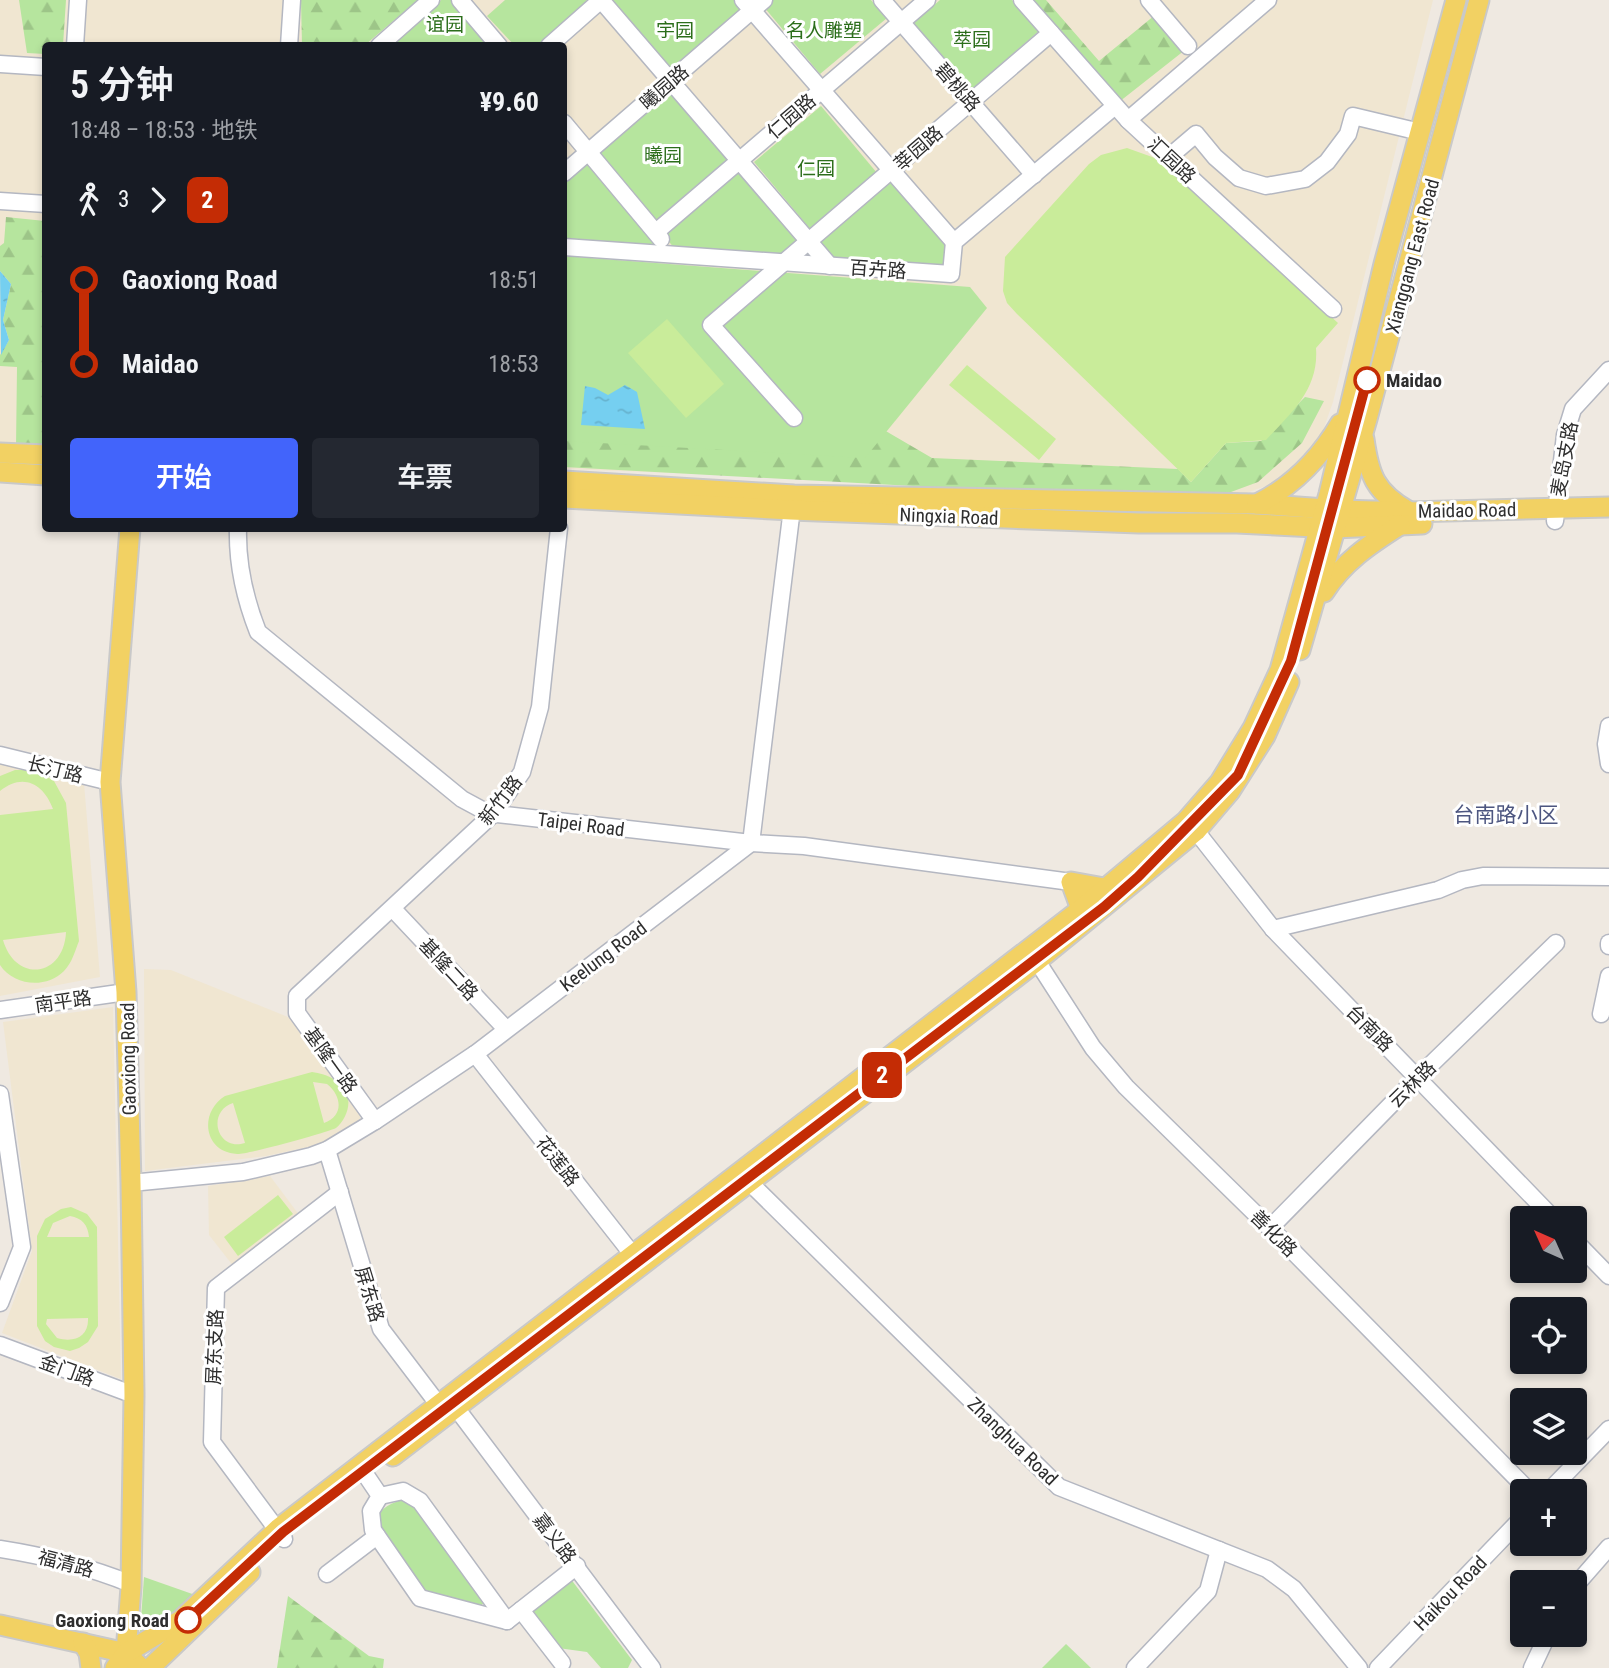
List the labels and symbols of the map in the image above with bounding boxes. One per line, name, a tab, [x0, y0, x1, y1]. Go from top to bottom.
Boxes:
park label: 谊园	[426, 13, 464, 36]
park label: 宇园	[656, 19, 694, 42]
park label: 名人雕塑	[786, 19, 862, 42]
park label: 萃园	[953, 28, 991, 51]
street label: 碧桃路	[930, 58, 985, 116]
street label: 曦园路	[635, 60, 693, 115]
street label: 仁园路	[762, 89, 820, 144]
street label: 莘园路	[889, 121, 947, 176]
street label: 汇园路	[1143, 133, 1200, 188]
park label: 曦园	[644, 144, 682, 167]
park label: 仁园	[797, 157, 835, 180]
street label: Xianggang East Road	[1381, 176, 1444, 336]
street label: 百卉路	[849, 256, 907, 283]
marker: Maidao	[1354, 367, 1380, 393]
place label: Maidao	[1386, 369, 1442, 392]
street label: 麦岛支路	[1547, 420, 1582, 499]
street label: Maidao Road	[1418, 498, 1516, 523]
street label: Ningxia Road	[899, 503, 999, 530]
street label: 长汀路	[24, 751, 85, 788]
street label: 新竹路	[474, 771, 527, 830]
district label: 台南路小区	[1454, 803, 1559, 827]
street label: Taipei Road	[536, 808, 626, 841]
street label: Keelung Road	[555, 916, 651, 996]
street label: 基隆二路	[414, 934, 483, 1005]
street label: 南平路	[33, 986, 93, 1017]
street label: 台南路	[1341, 1000, 1398, 1057]
street label: Gaoxiong Road	[116, 1002, 141, 1116]
street label: 基隆一路	[299, 1023, 362, 1098]
line badge: 2	[859, 1052, 905, 1098]
street label: 云林路	[1384, 1056, 1441, 1113]
street label: 花莲路	[531, 1132, 584, 1191]
street label: 善化路	[1245, 1205, 1302, 1262]
north arrow	[1510, 1206, 1587, 1283]
street label: 屏东路	[350, 1264, 389, 1325]
street label: 屏东支路	[202, 1309, 227, 1385]
street label: 金门路	[36, 1350, 98, 1391]
street label: Zhanghua Road	[963, 1393, 1063, 1490]
street label: 嘉义路	[528, 1509, 581, 1568]
street label: 福清路	[35, 1545, 96, 1582]
street label: Haikou Road	[1409, 1551, 1492, 1636]
marker: Gaoxiong Road	[175, 1607, 201, 1633]
place label: Gaoxiong Road	[55, 1609, 169, 1632]

